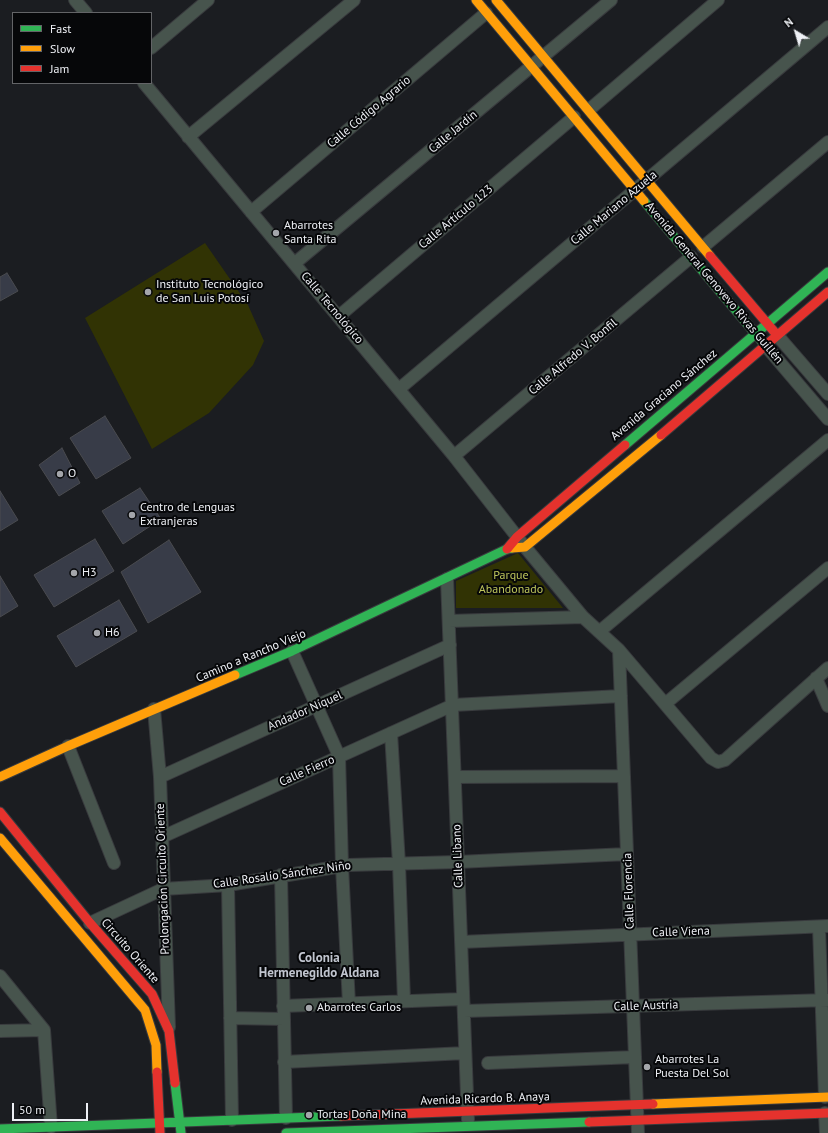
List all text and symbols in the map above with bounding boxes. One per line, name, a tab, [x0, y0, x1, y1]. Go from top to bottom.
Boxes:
legend	[12, 12, 152, 84]
north arrow	[776, 12, 816, 52]
text: N	[781, 15, 796, 30]
text: Fast	[50, 21, 71, 36]
text: Slow	[50, 41, 75, 56]
text: Jam	[50, 61, 69, 76]
street label: Calle Código Agrario	[324, 73, 414, 151]
street label: Calle Jardín	[426, 108, 480, 156]
street label: Calle Mariano Azuela	[568, 168, 660, 248]
street label: Calle Artículo 123	[416, 182, 496, 252]
street label: Avenida General Genovevo Rivas Guillén	[642, 199, 786, 367]
place label: Abarrotes Santa Rita	[284, 219, 336, 247]
marker: Abarrotes Santa Rita	[271, 228, 281, 238]
street label: Calle Tecnológico	[298, 269, 366, 347]
place label: Instituto Tecnológico de San Luis Potosí	[156, 278, 263, 306]
marker: Instituto Tecnológico de San Luis Potosí	[143, 287, 153, 297]
street label: Calle Alfredo V. Bonfil	[526, 316, 620, 398]
street label: Avenida Graciano Sánchez	[608, 346, 720, 444]
place label: O	[68, 467, 76, 481]
marker: O	[55, 469, 65, 479]
place label: Centro de Lenguas Extranjeras	[140, 501, 235, 529]
marker: Centro de Lenguas Extranjeras	[127, 510, 137, 520]
place label: H3	[82, 566, 97, 580]
marker: H3	[69, 568, 79, 578]
park label: Parque Abandonado	[479, 569, 543, 597]
place label: H6	[105, 626, 120, 640]
street label: Camino a Rancho Viejo	[194, 626, 308, 686]
marker: H6	[92, 628, 102, 638]
street label: Andador Níquel	[266, 688, 344, 734]
street label: Calle Fierro	[277, 752, 337, 790]
street label: Prolongación Circuito Oriente	[153, 803, 173, 955]
street label: Calle Libano	[450, 824, 466, 888]
street label: Calle Florencia	[620, 853, 638, 929]
street label: Calle Rosalío Sánchez Niño	[212, 858, 352, 892]
street label: Circuito Oriente	[98, 916, 162, 986]
street label: Calle Viena	[652, 924, 710, 940]
district label: Colonia Hermenegildo Aldana	[259, 950, 379, 981]
street label: Calle Austria	[613, 998, 679, 1014]
place label: Abarrotes Carlos	[317, 1001, 401, 1015]
marker: Abarrotes Carlos	[304, 1003, 314, 1013]
place label: Abarrotes La Puesta Del Sol	[655, 1053, 729, 1081]
marker: Abarrotes La Puesta Del Sol	[642, 1062, 652, 1072]
street label: Avenida Ricardo B. Anaya	[420, 1090, 550, 1108]
scale bar	[14, 1095, 90, 1121]
text: 50 m	[19, 1102, 45, 1117]
place label: Tortas Doña Mina	[317, 1108, 406, 1122]
marker: Tortas Doña Mina	[304, 1110, 314, 1120]

